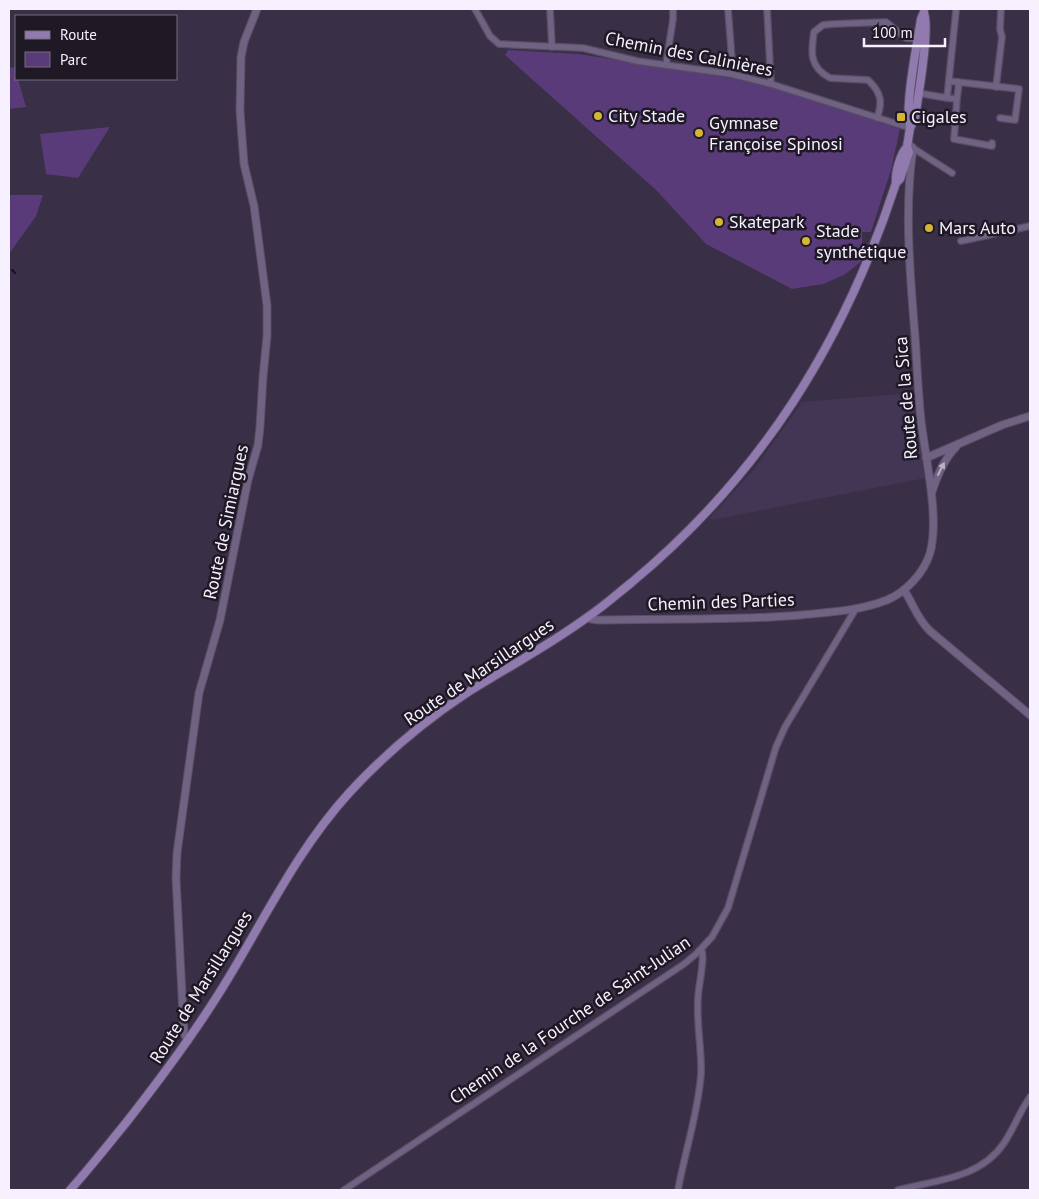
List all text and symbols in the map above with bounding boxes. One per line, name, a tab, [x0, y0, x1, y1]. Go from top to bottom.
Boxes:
legend	[15, 15, 178, 80]
scale bar	[864, 15, 945, 47]
text: 100 m	[872, 23, 913, 42]
text: Route	[60, 25, 97, 44]
street label: Chemin des Calinières	[603, 26, 775, 81]
text: Parc	[60, 50, 87, 69]
place label: City Stade	[608, 104, 685, 127]
place label: Cigales	[911, 105, 967, 128]
marker: City Stade	[592, 110, 604, 122]
place label: Gymnase Françoise Spinosi	[709, 111, 843, 155]
marker: Cigales	[895, 111, 907, 123]
marker: Gymnase Françoise Spinosi	[693, 127, 705, 139]
place label: Skatepark	[729, 210, 805, 233]
marker: Skatepark	[713, 216, 725, 228]
place label: Mars Auto	[939, 216, 1016, 239]
place label: Stade synthétique	[816, 219, 906, 263]
marker: Mars Auto	[923, 222, 935, 234]
marker: Stade synthétique	[800, 235, 812, 247]
street label: Route de la Sica	[889, 336, 922, 460]
street label: Route de Simiargues	[198, 442, 253, 601]
one-way arrow	[937, 462, 945, 476]
street label: Chemin des Parties	[647, 587, 795, 616]
street label: Route de Marsillargues	[399, 613, 558, 730]
street label: Route de Marsillargues	[144, 906, 257, 1067]
street label: Chemin de la Fourche de Saint-Julian	[445, 930, 694, 1109]

